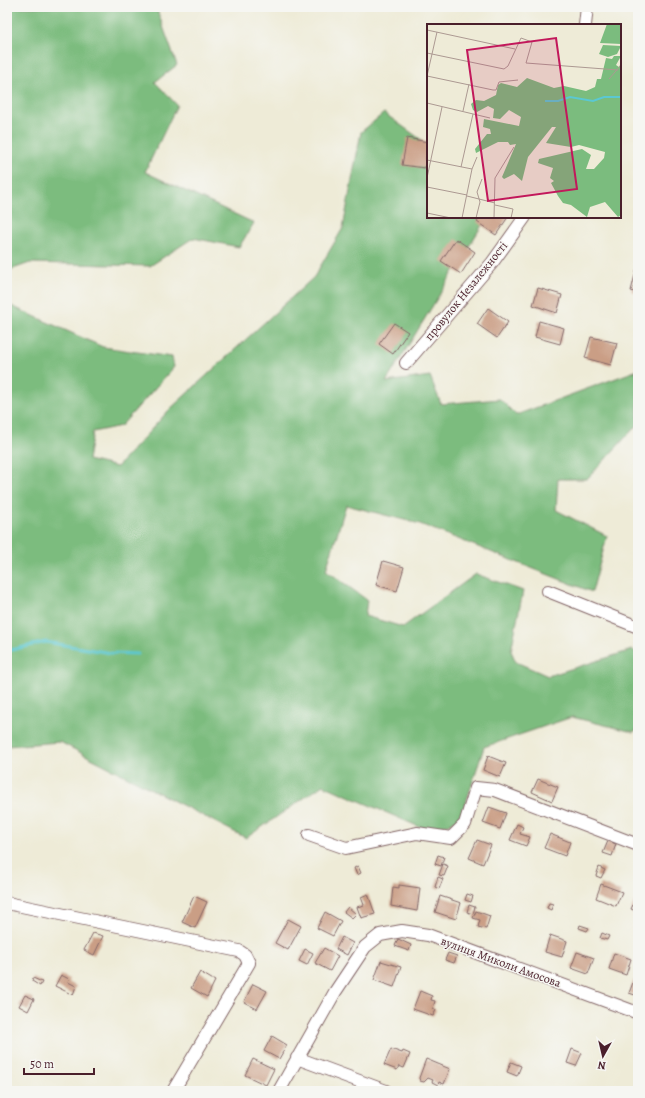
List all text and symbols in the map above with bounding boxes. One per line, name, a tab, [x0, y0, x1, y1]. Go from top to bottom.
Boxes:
inset map	[427, 24, 621, 218]
street label: провулок Незалежності	[421, 238, 511, 344]
street label: вулиця Миколи Амосова	[439, 933, 564, 991]
north arrow	[583, 1036, 623, 1076]
scale bar	[24, 1050, 94, 1076]
text: 50 m	[30, 1056, 54, 1072]
text: N	[597, 1057, 607, 1073]

